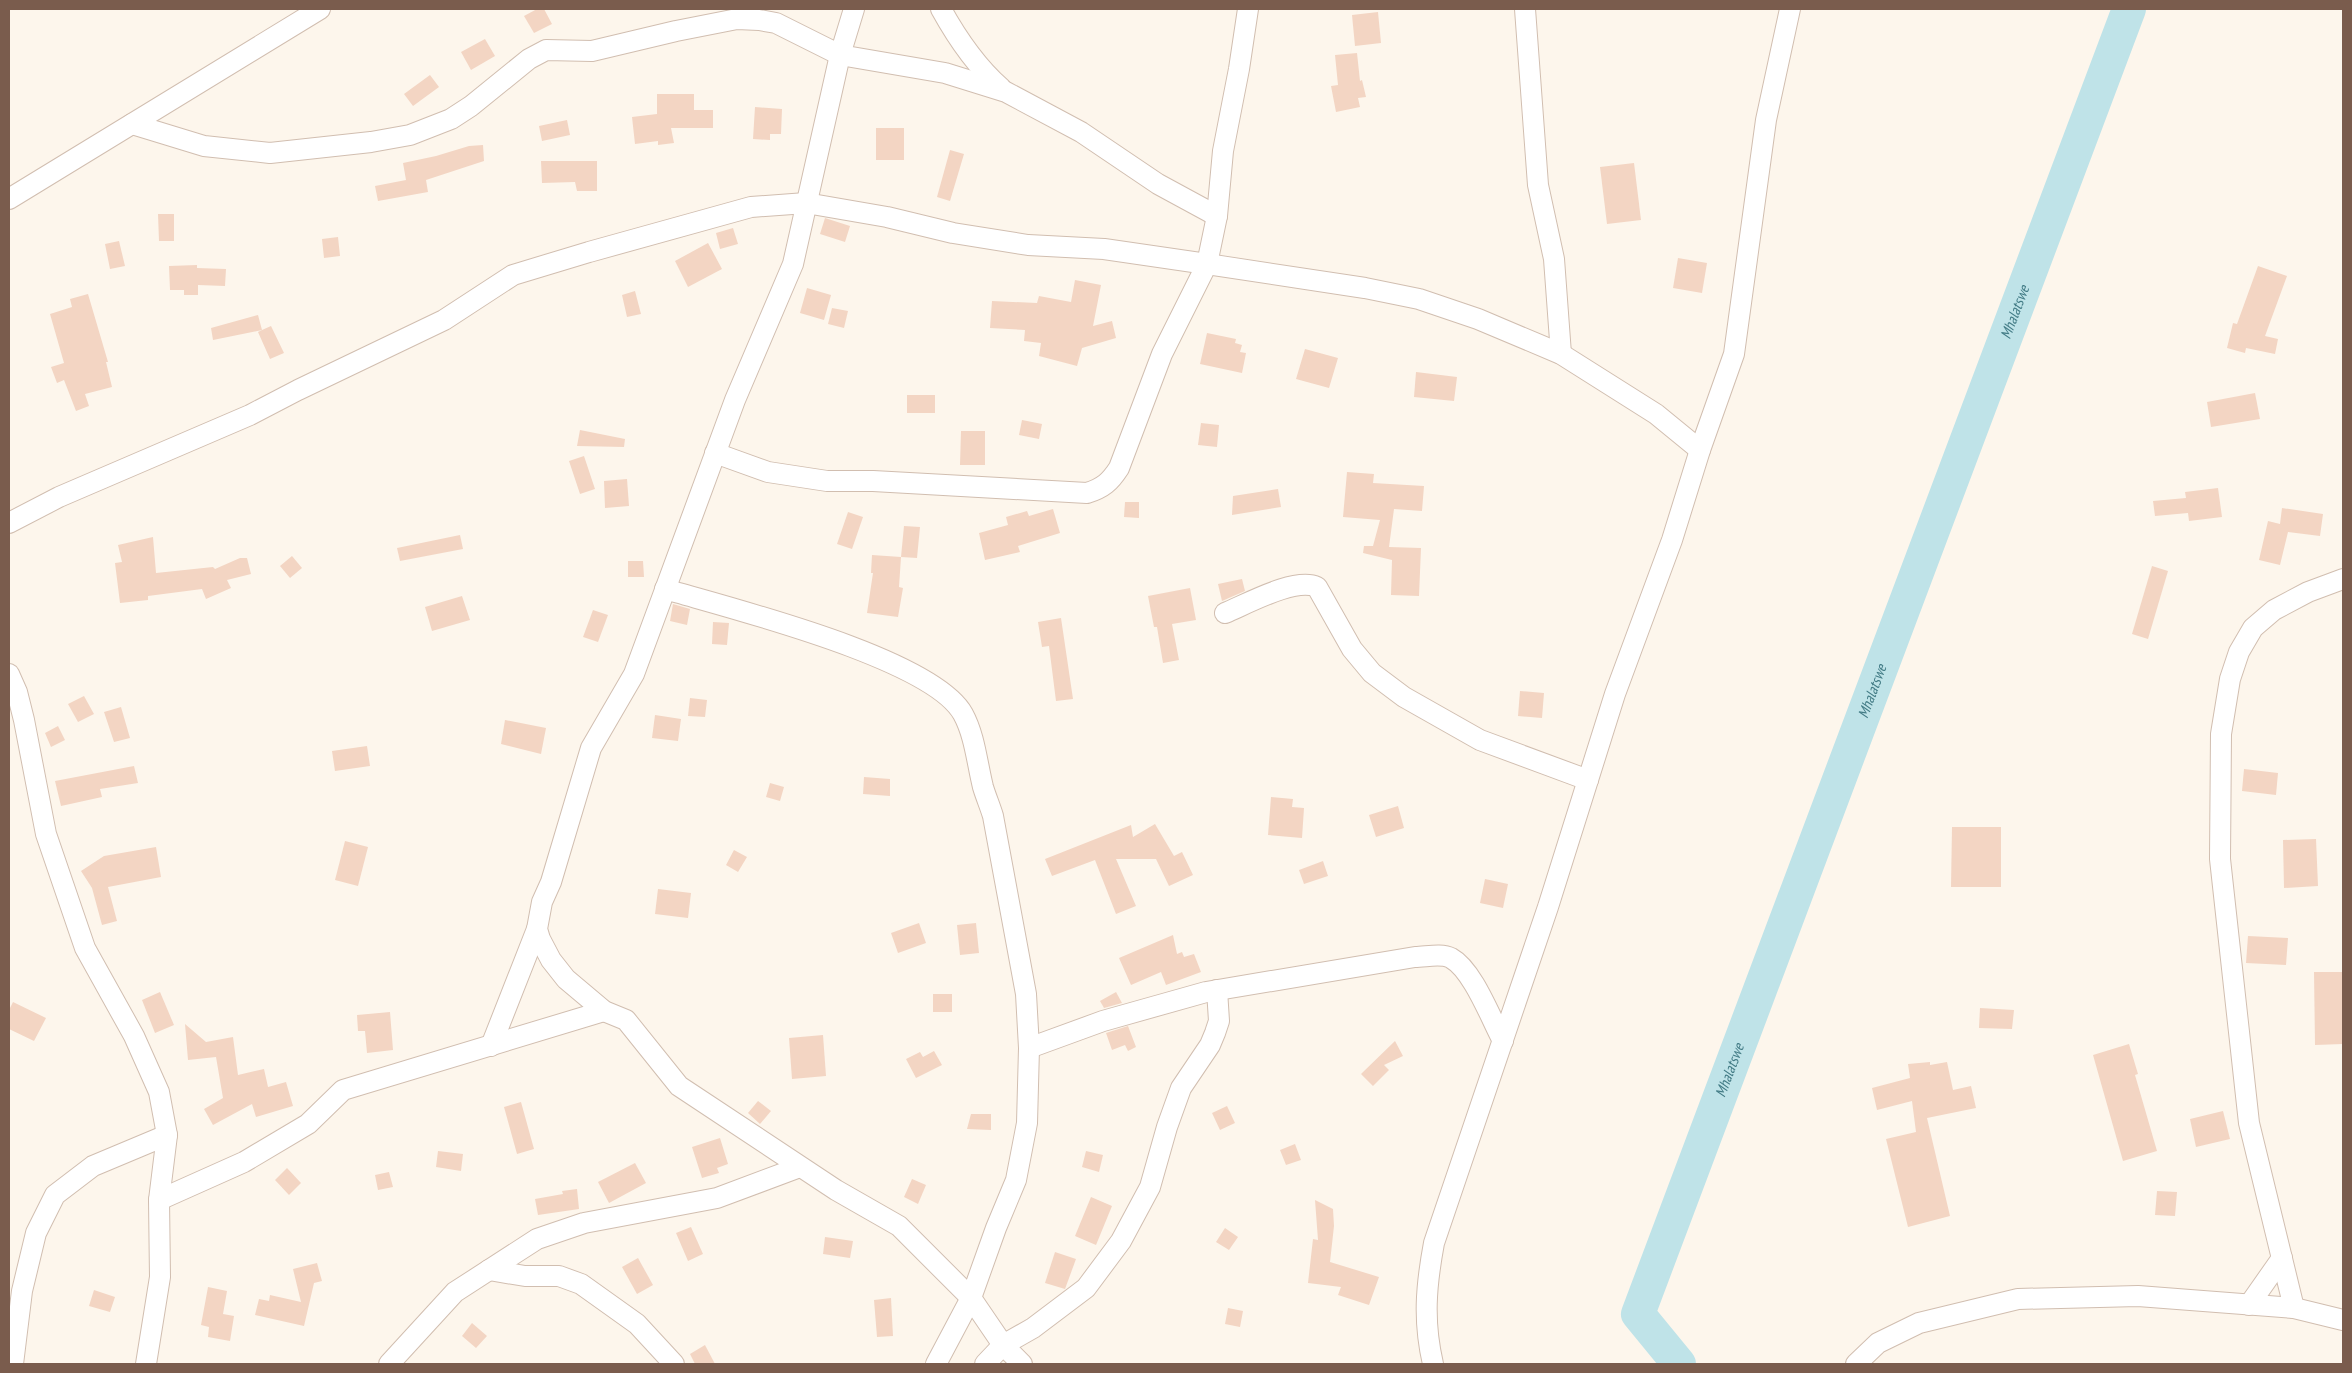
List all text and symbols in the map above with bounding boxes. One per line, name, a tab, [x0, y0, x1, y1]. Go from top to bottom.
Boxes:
water label: Mhalatswe	[1996, 282, 2033, 342]
water label: Mhalatswe	[1853, 661, 1891, 721]
water label: Mhalatswe	[1710, 1040, 1748, 1100]

